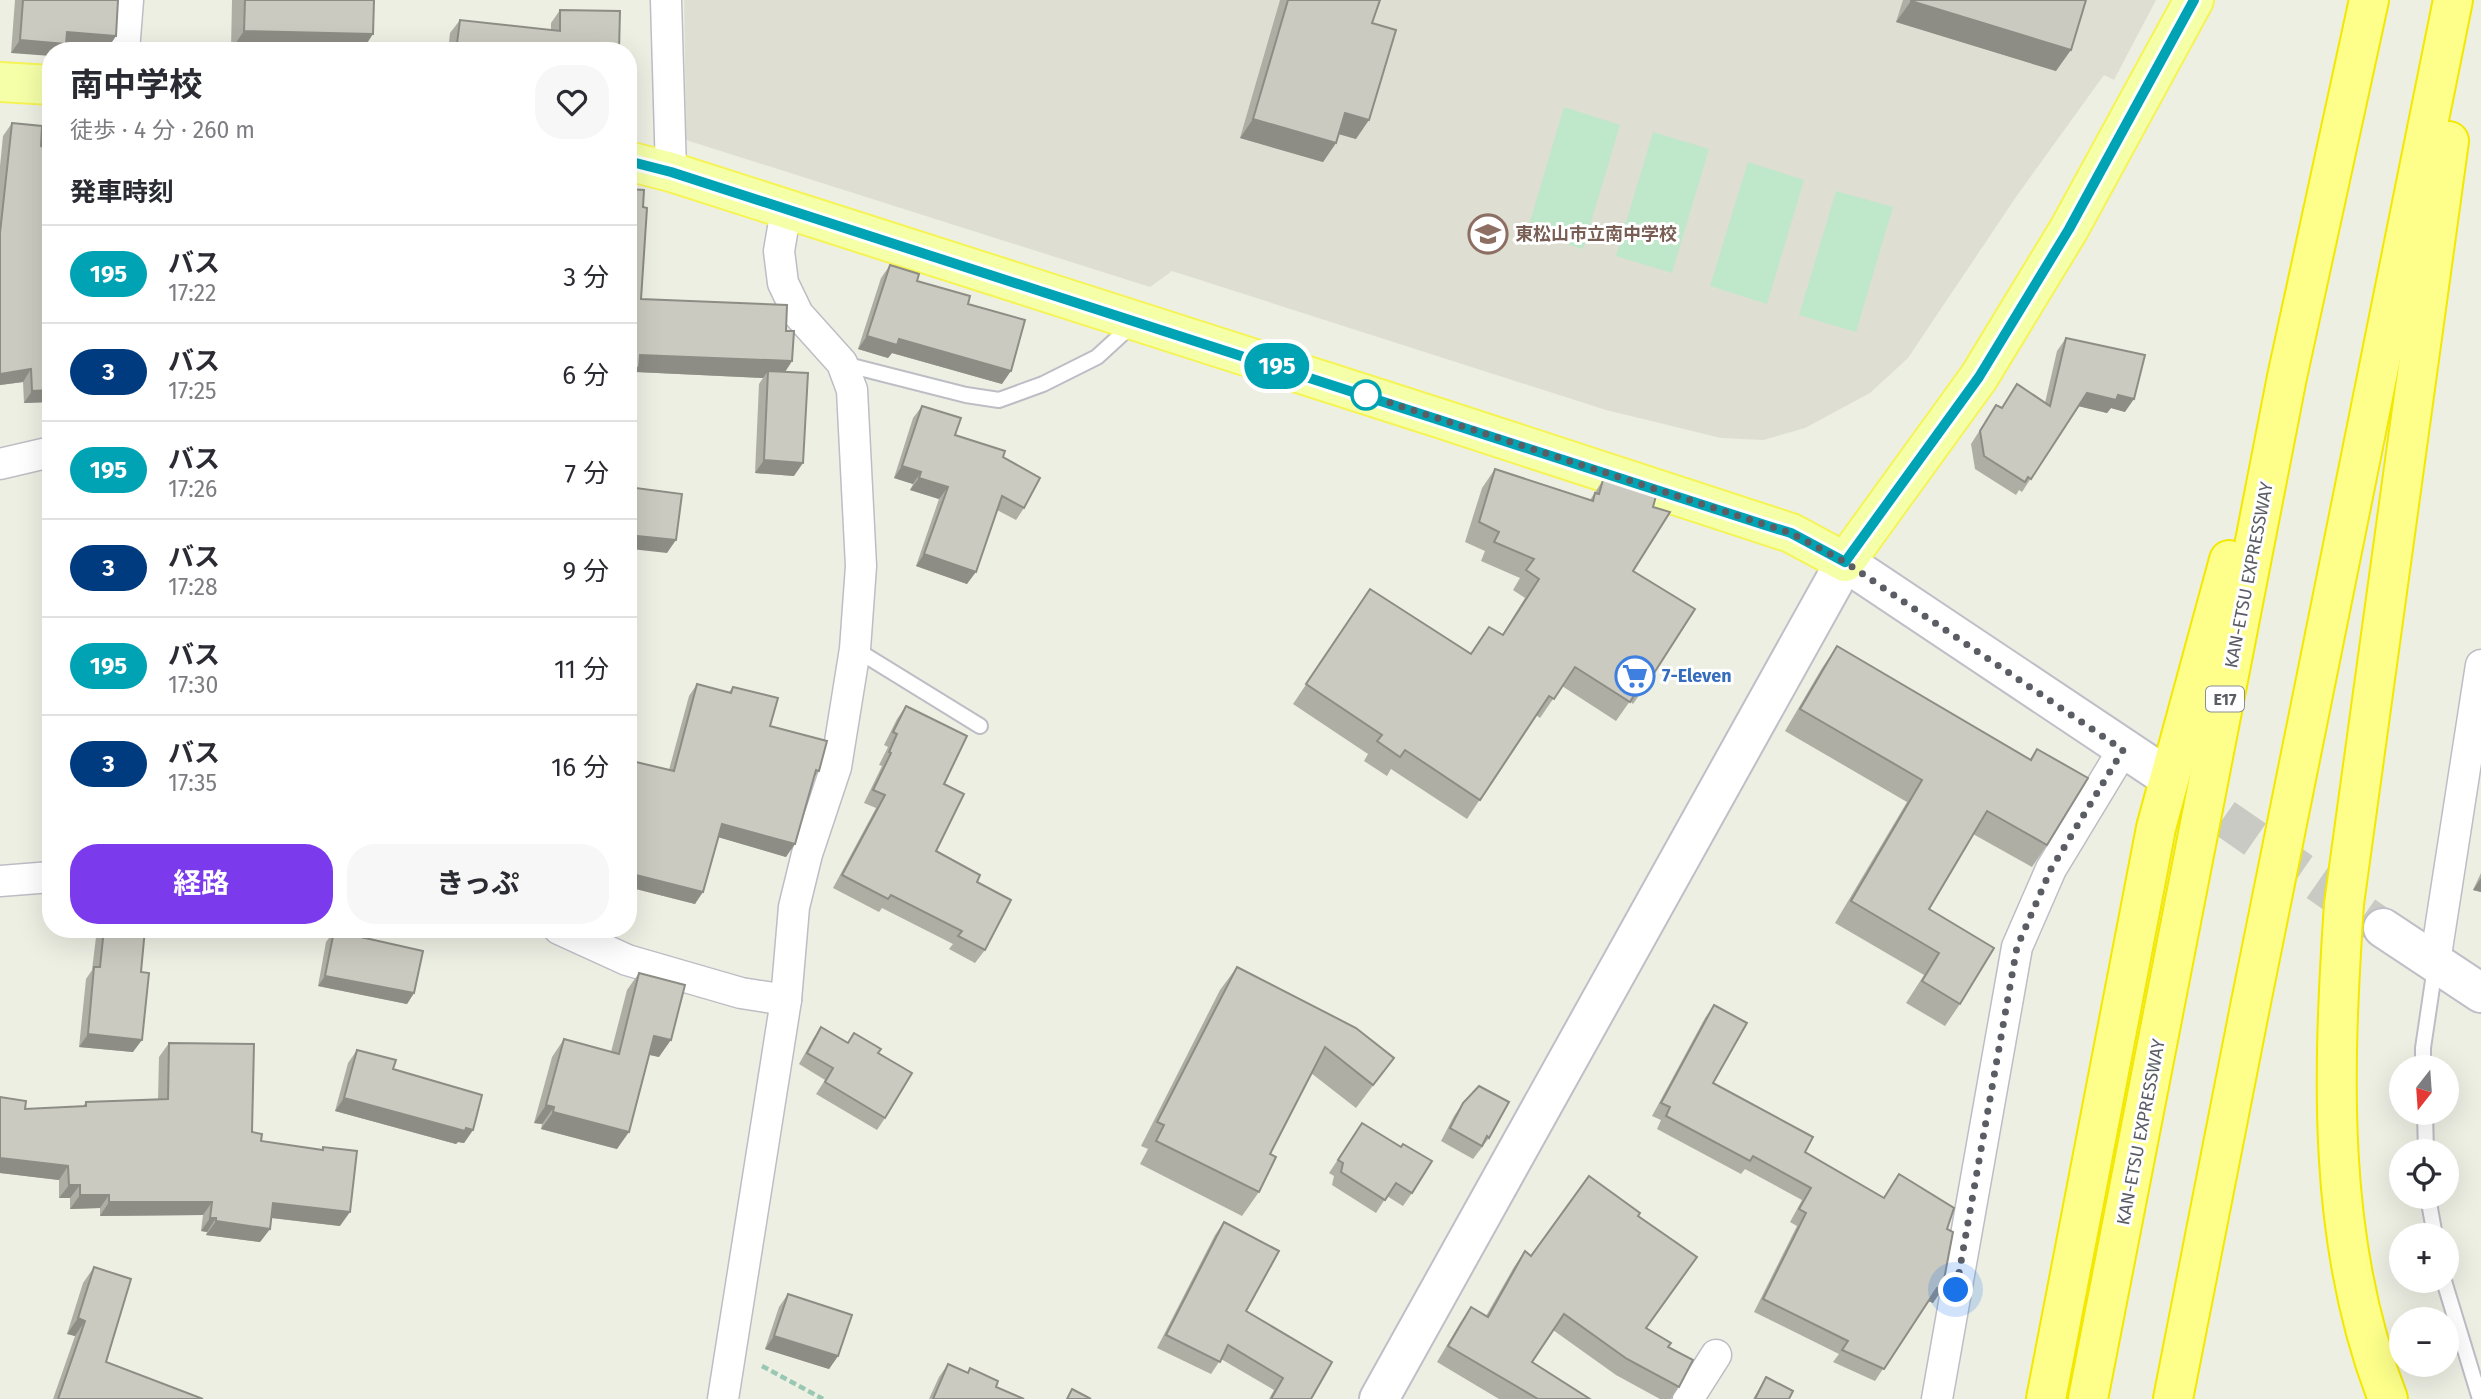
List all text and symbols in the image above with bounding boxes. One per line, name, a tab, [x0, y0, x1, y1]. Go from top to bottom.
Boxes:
text: 南中学校	[70, 65, 202, 105]
button: heart	[535, 65, 609, 139]
text: 徒歩 · 4 分 · 260 m	[70, 116, 255, 144]
text: 発車時刻	[70, 177, 174, 208]
school or university icon: 東松山市立南中学校	[1467, 213, 1509, 255]
place label: 東松山市立南中学校	[1515, 223, 1677, 245]
text: バス	[168, 248, 220, 279]
text: 195	[90, 260, 127, 288]
text: 3 分	[563, 262, 609, 293]
text: 17:22	[168, 279, 216, 307]
line badge: 195	[1237, 343, 1317, 389]
text: バス	[168, 346, 220, 377]
text: 195	[1258, 352, 1296, 380]
text: 3	[102, 358, 115, 386]
text: 6 分	[562, 360, 609, 391]
text: 17:25	[168, 377, 217, 405]
unlabelled marker	[1351, 380, 1381, 410]
text: バス	[168, 444, 220, 475]
text: 195	[90, 456, 127, 484]
text: 7 分	[565, 458, 609, 489]
text: 17:26	[168, 475, 217, 503]
street label: KAN-ETSU EXPRESSWAY	[2220, 480, 2278, 670]
text: バス	[168, 542, 220, 573]
text: 3	[102, 554, 115, 582]
text: 9 分	[562, 556, 609, 587]
text: 17:28	[168, 573, 218, 601]
text: バス	[168, 640, 220, 671]
text: 195	[90, 652, 127, 680]
text: 11 分	[554, 654, 609, 685]
supermarket icon: 7-Eleven	[1614, 655, 1656, 697]
place label: 7-Eleven	[1662, 665, 1732, 687]
text: 17:30	[168, 671, 218, 699]
road number: E17	[2206, 686, 2244, 712]
text: バス	[168, 738, 220, 769]
text: 3	[102, 750, 115, 778]
text: 16 分	[551, 752, 609, 783]
text: 17:35	[168, 769, 217, 797]
button: 経路	[70, 844, 333, 924]
button: きっぷ	[347, 844, 609, 924]
street label: KAN-ETSU EXPRESSWAY	[2112, 1037, 2170, 1227]
north arrow	[2389, 1055, 2459, 1125]
map controls	[2389, 1055, 2459, 1377]
button: locate	[2389, 1139, 2459, 1209]
button: +	[2389, 1223, 2459, 1293]
your location	[1938, 1272, 1973, 1307]
button: −	[2389, 1307, 2459, 1377]

